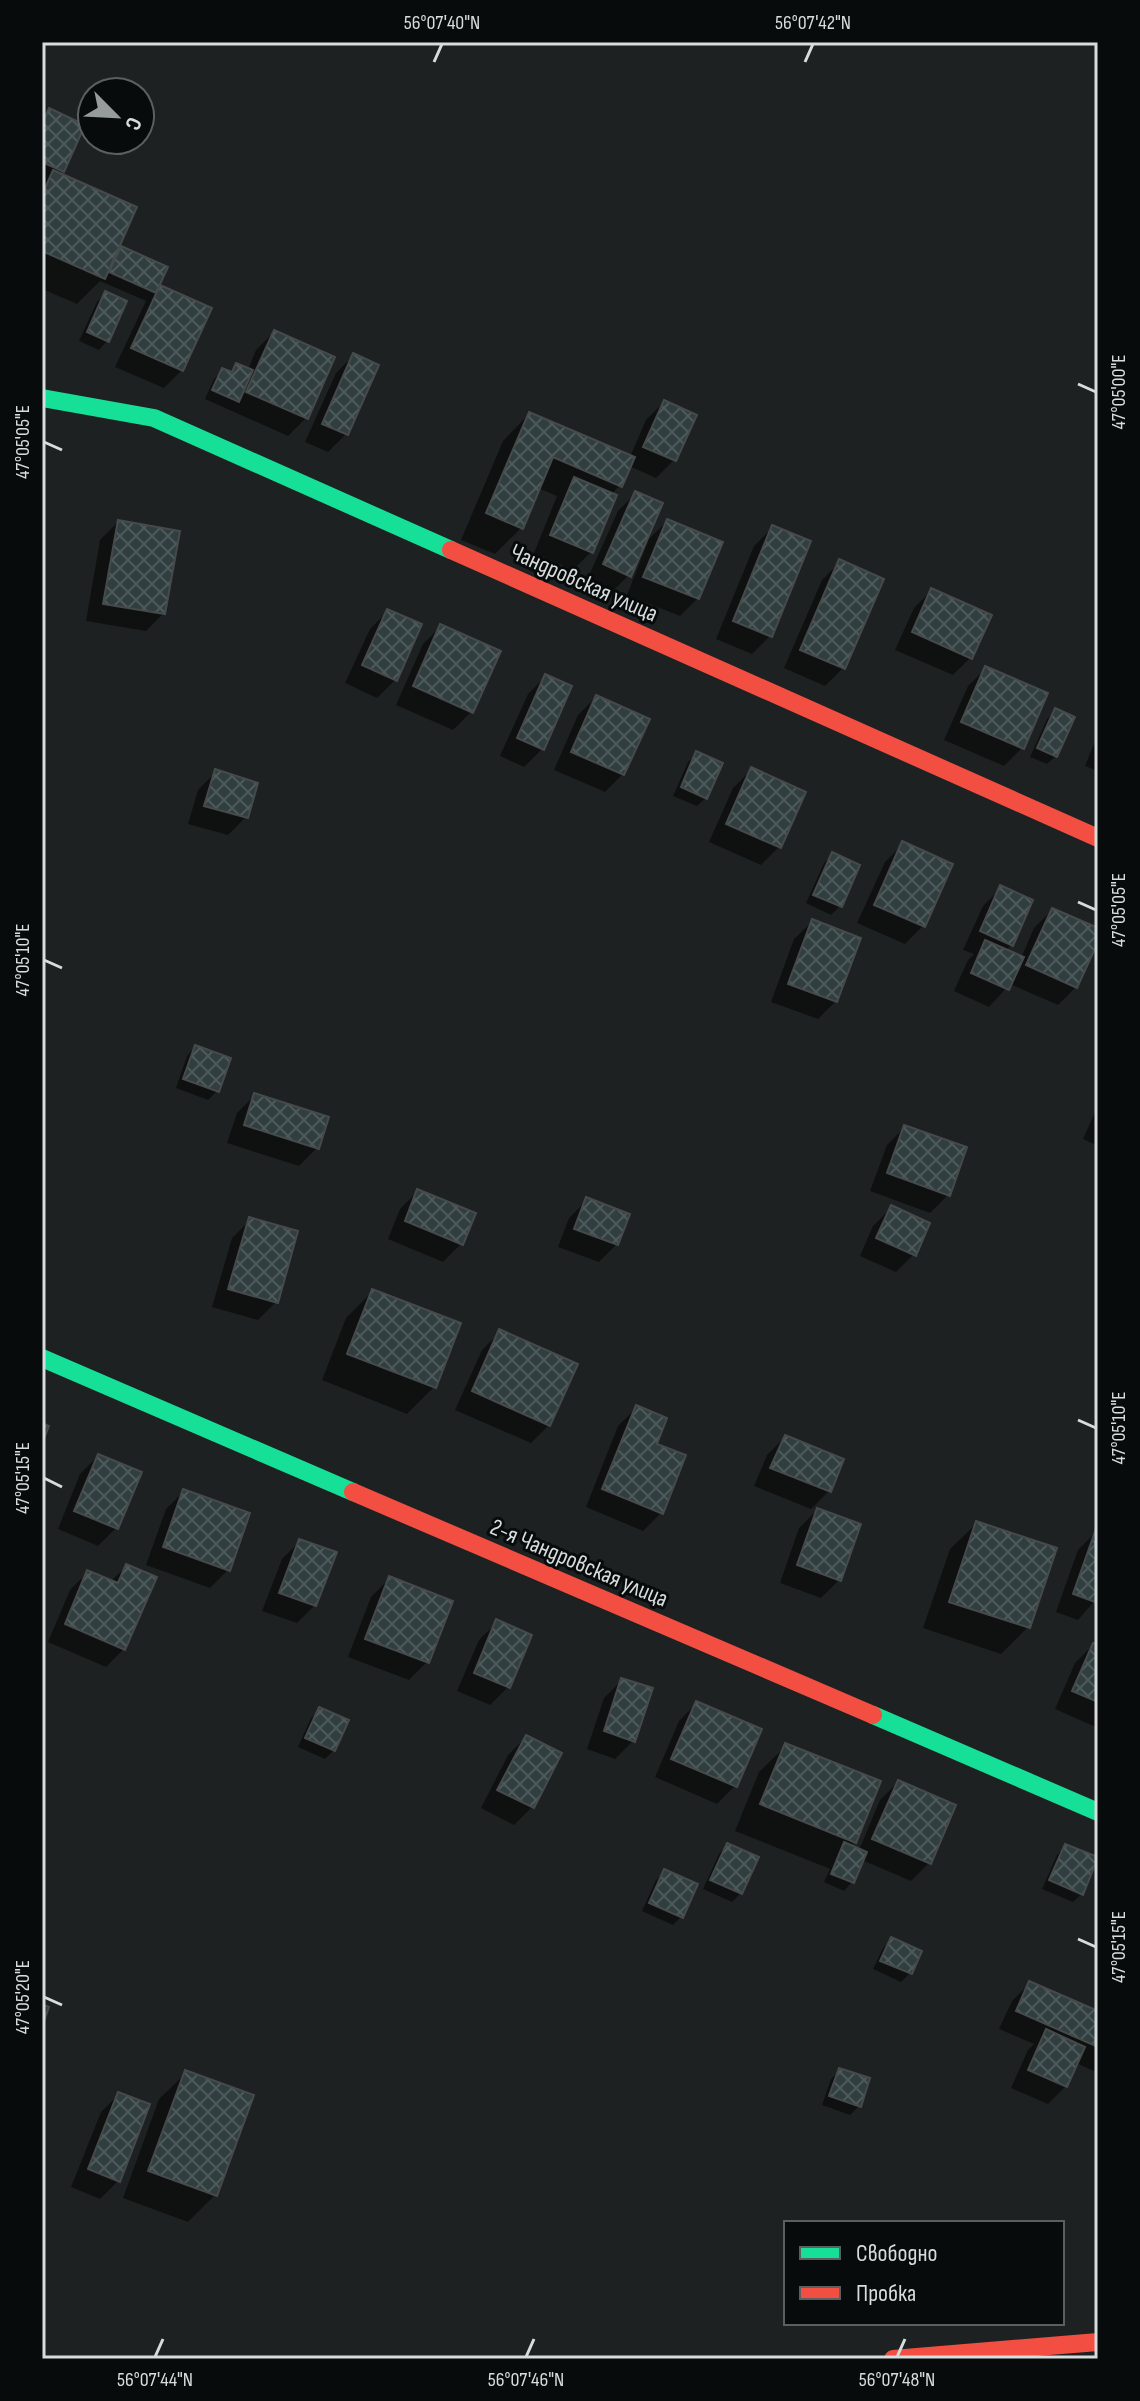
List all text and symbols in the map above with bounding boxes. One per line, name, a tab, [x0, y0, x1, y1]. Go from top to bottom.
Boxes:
text: 56°07'40"N	[404, 11, 480, 35]
text: 56°07'42"N	[775, 11, 851, 35]
north arrow	[76, 76, 156, 156]
text: С	[118, 113, 148, 134]
text: 47°05'00"E	[1107, 355, 1131, 429]
text: 47°05'05"E	[11, 405, 35, 479]
street label: Чандровская улица	[506, 538, 662, 628]
text: 47°05'05"E	[1107, 873, 1131, 947]
text: 47°05'10"E	[11, 924, 35, 997]
text: 47°05'10"E	[1107, 1392, 1131, 1465]
text: 47°05'15"E	[11, 1442, 35, 1514]
street label: 2-я Чандровская улица	[486, 1512, 672, 1614]
text: 47°05'15"E	[1107, 1911, 1131, 1983]
text: 47°05'20"E	[11, 1960, 35, 2034]
legend	[784, 2221, 1064, 2325]
text: Свободно	[856, 2239, 937, 2268]
text: Пробка	[856, 2279, 916, 2308]
text: 56°07'44"N	[117, 2368, 193, 2392]
text: 56°07'46"N	[488, 2368, 564, 2392]
text: 56°07'48"N	[859, 2368, 935, 2392]

